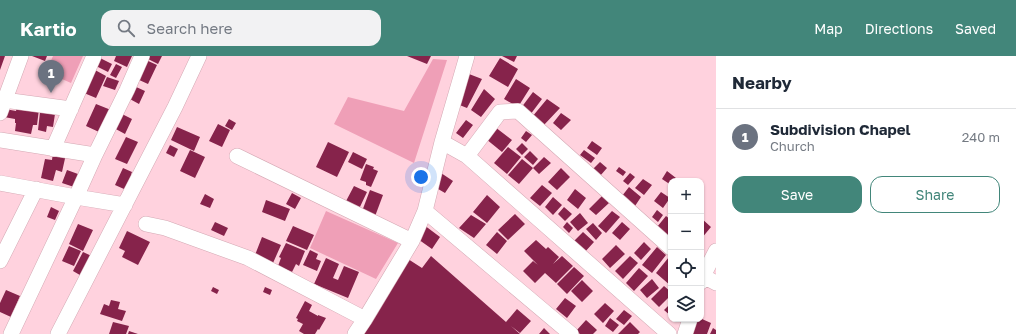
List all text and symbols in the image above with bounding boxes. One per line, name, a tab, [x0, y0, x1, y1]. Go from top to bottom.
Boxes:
search box	[101, 10, 381, 46]
text: Kartio	[20, 17, 77, 40]
icon: search	[115, 17, 137, 39]
text: Search here	[147, 19, 233, 37]
text: Map	[814, 20, 843, 37]
text: Directions	[865, 20, 933, 37]
text: Saved	[955, 20, 996, 37]
pin: 1	[38, 60, 64, 93]
text: Nearby	[732, 72, 792, 93]
text: Subdivision Chapel	[770, 120, 911, 138]
text: 1	[742, 129, 748, 145]
text: 240 m	[962, 129, 1000, 145]
text: Church	[770, 138, 815, 154]
your location	[411, 167, 431, 187]
button: Save	[732, 176, 862, 213]
button: Share	[870, 176, 1000, 213]
map controls	[668, 178, 704, 322]
button: +	[668, 178, 704, 214]
button: −	[668, 214, 704, 250]
button: locate	[668, 250, 704, 286]
button: layers	[668, 286, 704, 322]

